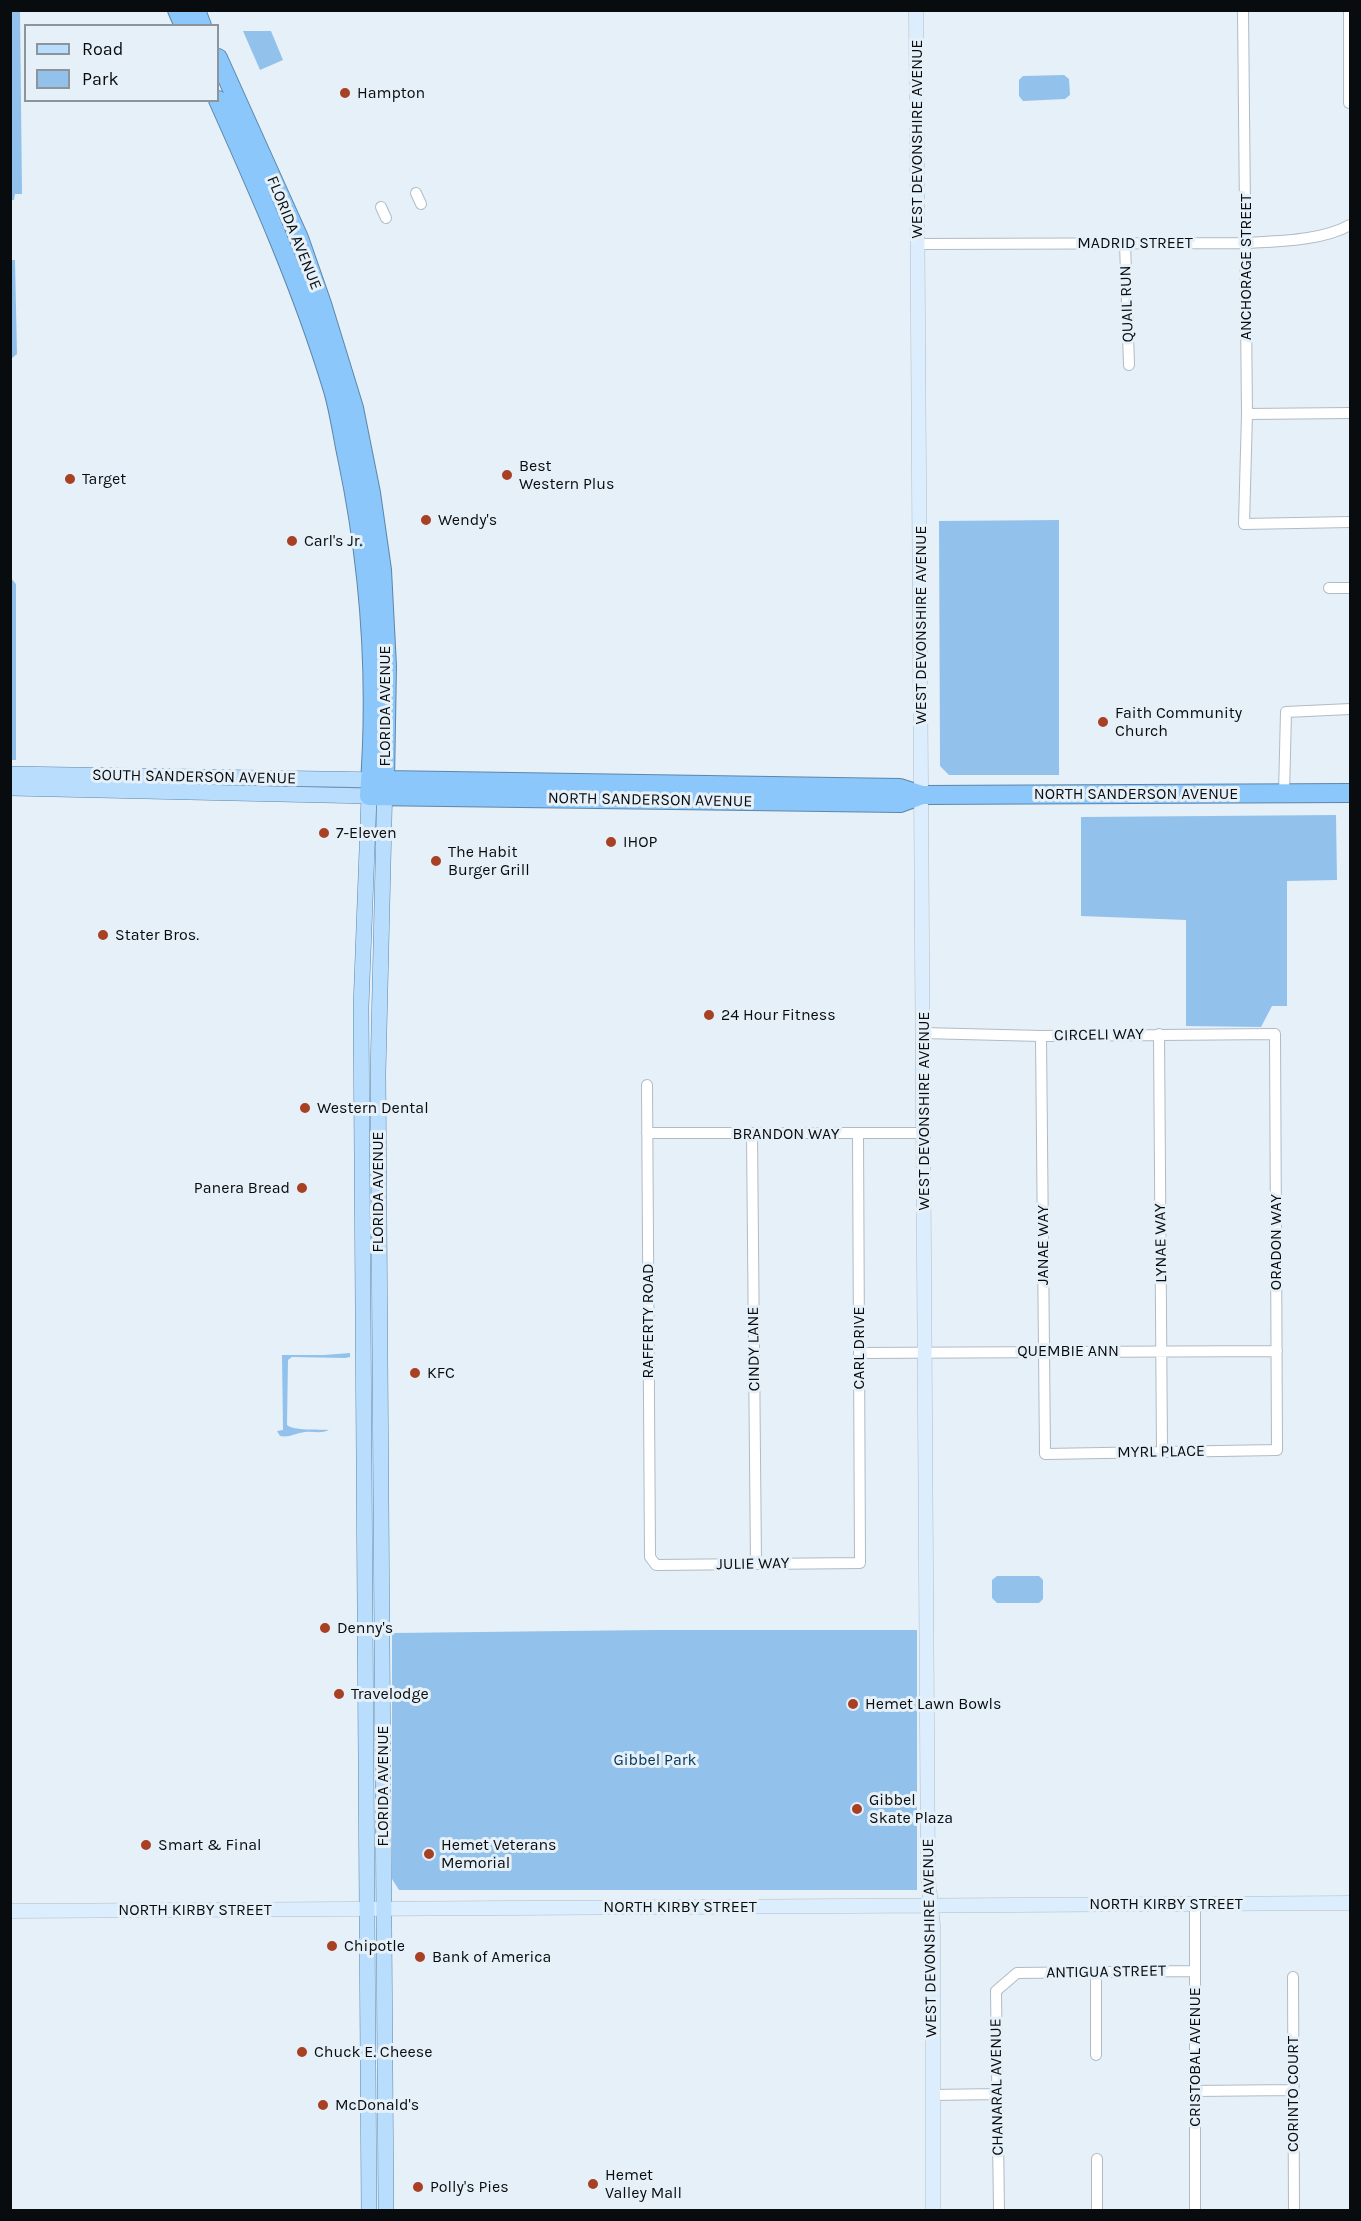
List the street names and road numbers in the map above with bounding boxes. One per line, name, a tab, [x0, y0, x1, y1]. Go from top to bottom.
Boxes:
street label: WEST DEVONSHIRE AVENUE	[907, 39, 927, 239]
street label: FLORIDA AVENUE	[262, 173, 326, 293]
street label: ANCHORAGE STREET	[1236, 194, 1256, 340]
street label: MADRID STREET	[1077, 233, 1193, 253]
street label: QUAIL RUN	[1116, 265, 1138, 343]
street label: WEST DEVONSHIRE AVENUE	[911, 525, 931, 725]
street label: FLORIDA AVENUE	[375, 645, 395, 767]
street label: SOUTH SANDERSON AVENUE	[92, 766, 296, 788]
street label: NORTH SANDERSON AVENUE	[1034, 784, 1238, 804]
street label: NORTH SANDERSON AVENUE	[548, 789, 752, 811]
street label: WEST DEVONSHIRE AVENUE	[914, 1011, 934, 1211]
street label: CIRCELI WAY	[1054, 1025, 1144, 1045]
street label: BRANDON WAY	[733, 1124, 839, 1144]
street label: FLORIDA AVENUE	[368, 1131, 388, 1253]
street label: ORADON WAY	[1266, 1194, 1286, 1290]
street label: LYNAE WAY	[1151, 1203, 1171, 1283]
street label: JANAE WAY	[1033, 1205, 1053, 1285]
street label: RAFFERTY ROAD	[638, 1263, 658, 1379]
street label: CINDY LANE	[744, 1307, 764, 1391]
street label: CARL DRIVE	[849, 1307, 869, 1389]
street label: QUEMBIE ANN	[1017, 1341, 1119, 1361]
street label: MYRL PLACE	[1117, 1442, 1205, 1462]
street label: JULIE WAY	[716, 1554, 790, 1574]
street label: FLORIDA AVENUE	[373, 1725, 393, 1847]
street label: WEST DEVONSHIRE AVENUE	[919, 1838, 941, 2038]
street label: NORTH KIRBY STREET	[1089, 1894, 1243, 1914]
street label: NORTH KIRBY STREET	[603, 1897, 757, 1917]
street label: NORTH KIRBY STREET	[118, 1900, 272, 1920]
street label: ANTIGUA STREET	[1046, 1961, 1166, 1983]
street label: CRISTOBAL AVENUE	[1185, 1987, 1205, 2127]
street label: CHANARAL AVENUE	[986, 2018, 1008, 2156]
street label: CORINTO COURT	[1283, 2036, 1303, 2152]

